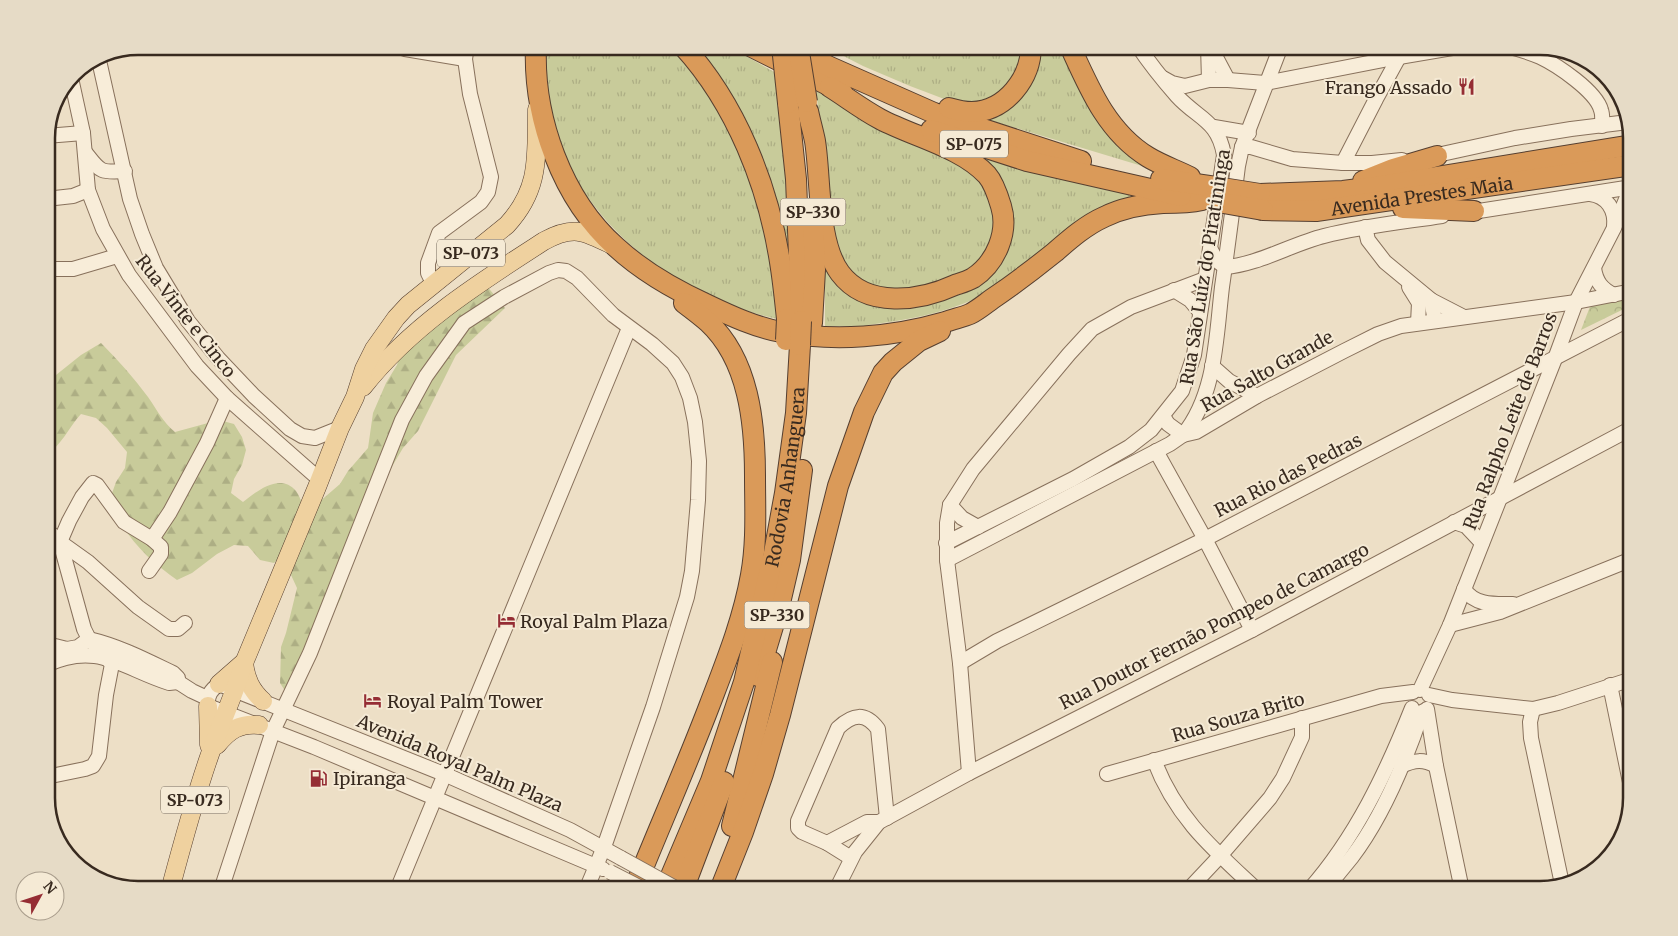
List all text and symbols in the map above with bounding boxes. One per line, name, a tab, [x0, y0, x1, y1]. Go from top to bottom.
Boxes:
place label: Frango Assado	[1325, 76, 1452, 99]
restaurant icon: Frango Assado	[1456, 77, 1476, 97]
road number: SP-075	[940, 130, 1008, 158]
street label: Rua São Luíz do Piratininga	[1175, 147, 1235, 387]
street label: Avenida Prestes Maia	[1328, 171, 1515, 220]
road number: SP-330	[780, 198, 846, 226]
road number: SP-073	[437, 240, 505, 266]
street label: Rua Vinte e Cinco	[131, 250, 241, 382]
street label: Rua Ralpho Leite de Barros	[1458, 309, 1562, 533]
street label: Rua Salto Grande	[1197, 325, 1337, 417]
street label: Rodovia Anhanguera	[760, 386, 809, 569]
street label: Rua Rio das Pedras	[1210, 428, 1366, 522]
street label: Rua Doutor Fernão Pompeo de Camargo	[1055, 538, 1373, 714]
road number: SP-330	[744, 602, 810, 628]
place label: Royal Palm Plaza	[520, 610, 668, 633]
hotel icon: Royal Palm Plaza	[496, 611, 516, 631]
street label: Rua Souza Brito	[1169, 687, 1307, 747]
place label: Royal Palm Tower	[387, 690, 543, 713]
hotel icon: Royal Palm Tower	[363, 691, 383, 711]
street label: Avenida Royal Palm Plaza	[353, 709, 567, 817]
place label: Ipiranga	[333, 767, 406, 790]
fuel station icon: Ipiranga	[309, 768, 329, 788]
road number: SP-073	[161, 786, 229, 814]
north arrow	[15, 871, 65, 921]
text: N	[40, 878, 60, 898]

